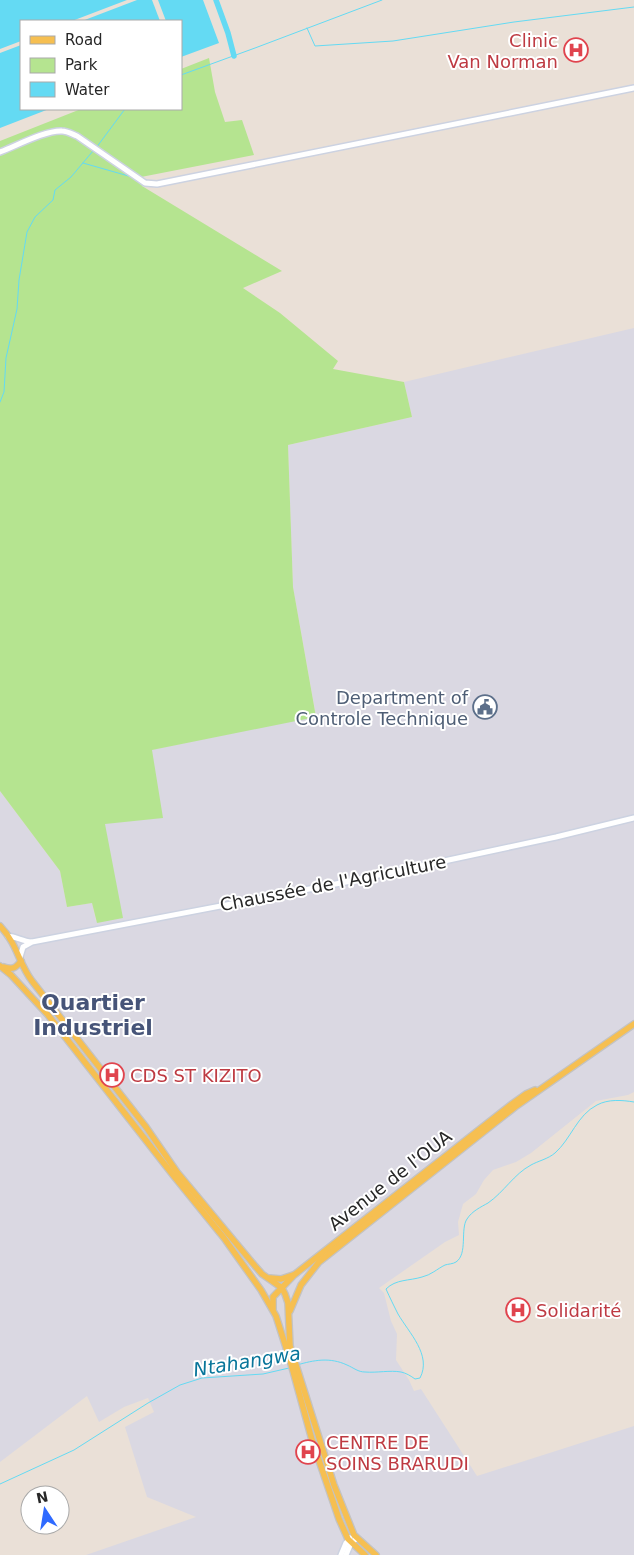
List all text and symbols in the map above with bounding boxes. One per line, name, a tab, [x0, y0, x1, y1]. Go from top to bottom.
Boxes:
legend	[20, 20, 182, 110]
place label: Clinic Van Norman	[447, 30, 558, 72]
text: Road	[65, 31, 103, 49]
hospital icon: Clinic Van Norman	[563, 37, 589, 63]
text: Park	[65, 56, 98, 74]
text: Water	[65, 81, 110, 99]
place label: Department of Controle Technique	[296, 687, 469, 729]
public building icon: Department of Controle Technique	[472, 694, 498, 720]
street label: Chaussée de l'Agriculture	[218, 851, 448, 915]
district label: Quartier Industriel	[33, 990, 153, 1040]
hospital icon: CDS ST KIZITO	[99, 1062, 125, 1088]
place label: CDS ST KIZITO	[130, 1065, 262, 1086]
street label: Avenue de l'OUA	[324, 1125, 456, 1235]
hospital icon: Solidarité	[505, 1297, 531, 1323]
place label: Solidarité	[536, 1300, 621, 1321]
water label: Ntahangwa	[192, 1342, 302, 1380]
place label: CENTRE DE SOINS BRARUDI	[326, 1432, 469, 1474]
hospital icon: CENTRE DE SOINS BRARUDI	[295, 1439, 321, 1465]
north arrow	[20, 1485, 70, 1535]
text: N	[35, 1488, 50, 1506]

